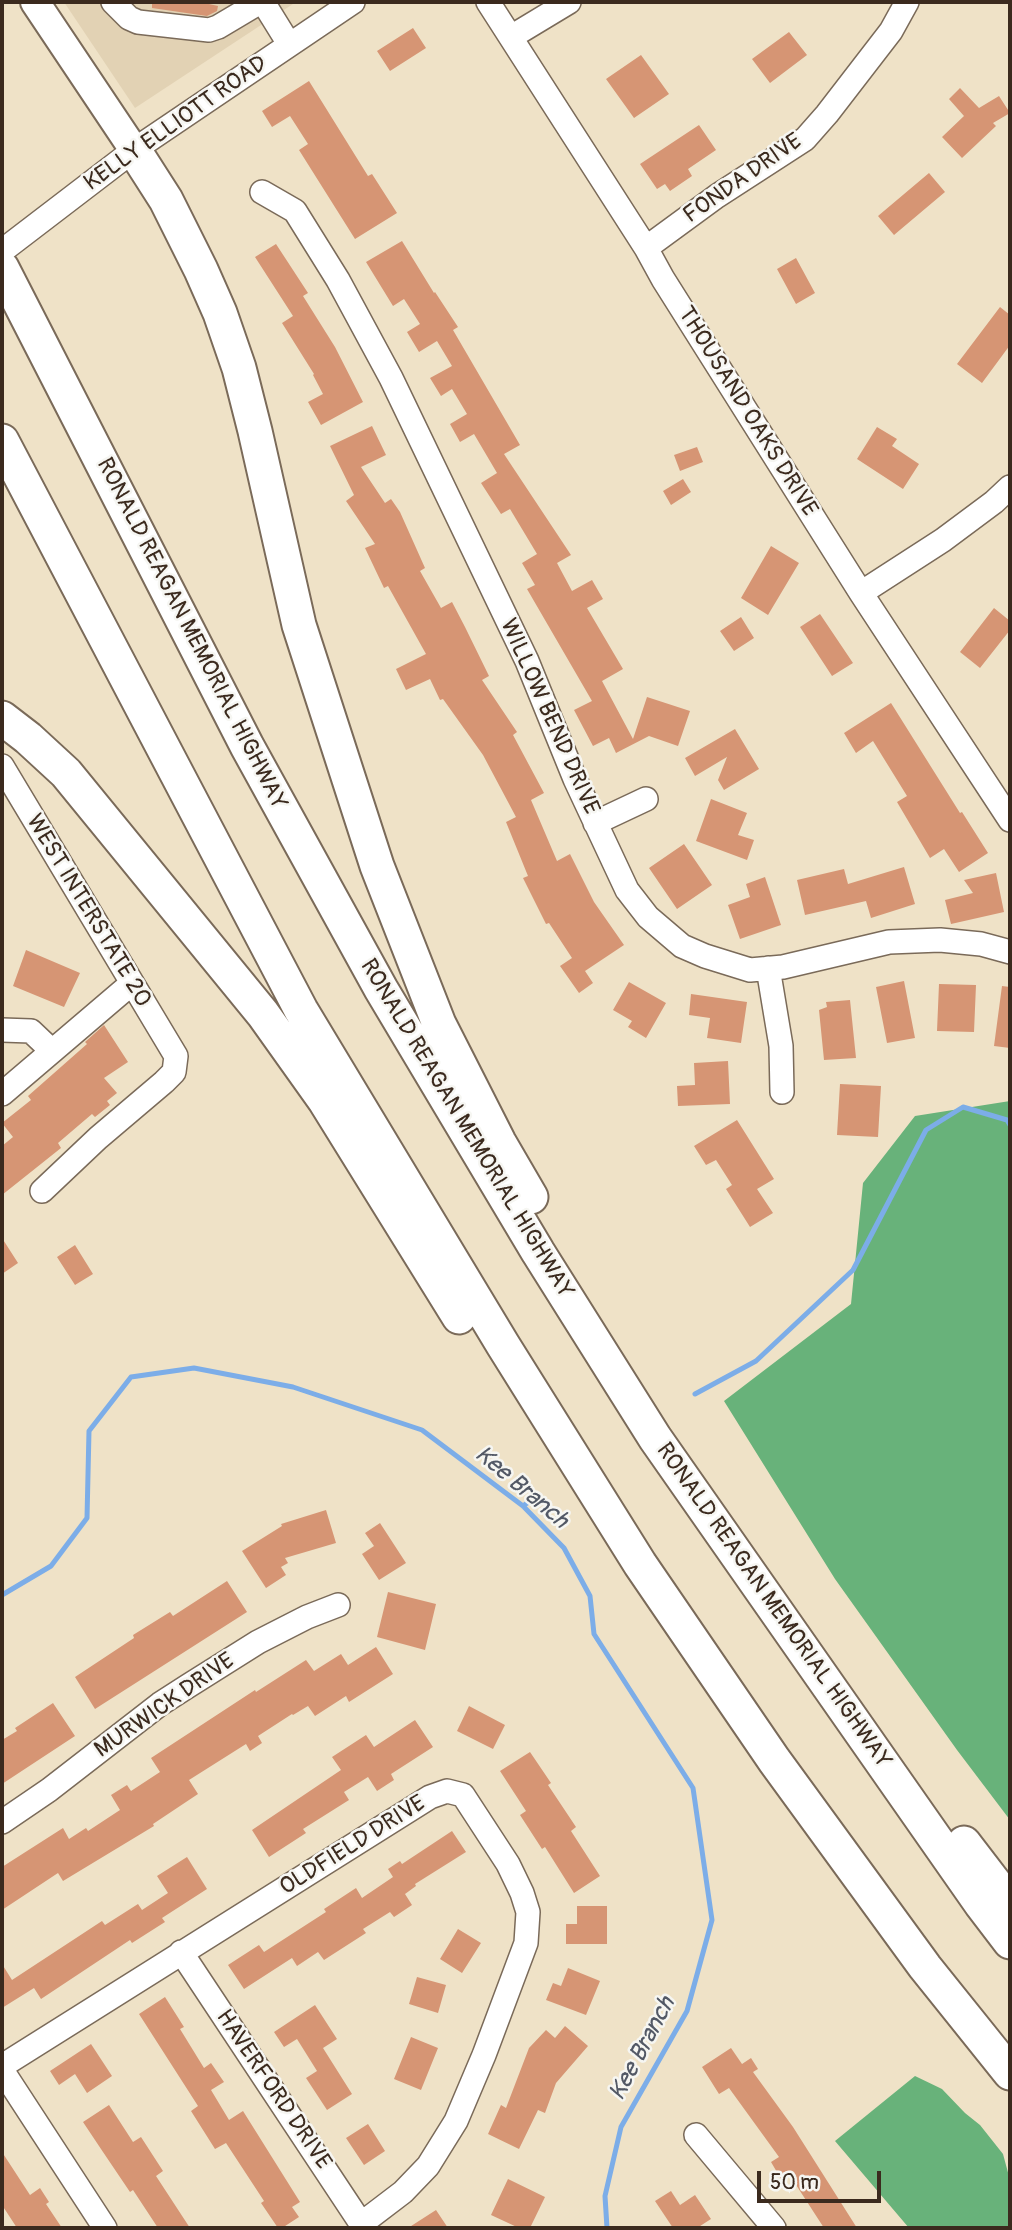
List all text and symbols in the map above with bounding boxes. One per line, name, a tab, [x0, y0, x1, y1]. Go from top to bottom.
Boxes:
street label: KELLY ELLIOTT ROAD	[79, 50, 273, 198]
street label: FONDA DRIVE	[678, 128, 808, 230]
street label: THOUSAND OAKS DRIVE	[671, 302, 823, 522]
street label: RONALD REAGAN MEMORIAL HIGHWAY	[90, 454, 292, 814]
street label: WILLOW BEND DRIVE	[493, 615, 605, 819]
street label: WEST INTERSTATE 20	[20, 810, 156, 1012]
street label: RONALD REAGAN MEMORIAL HIGHWAY	[353, 954, 579, 1304]
street label: RONALD REAGAN MEMORIAL HIGHWAY	[650, 1438, 896, 1774]
water label: Kee Branch	[468, 1441, 574, 1535]
street label: MURWICK DRIVE	[90, 1648, 240, 1764]
street label: OLDFIELD DRIVE	[275, 1790, 431, 1902]
water label: Kee Branch	[604, 1992, 682, 2106]
street label: HAVERFORD DRIVE	[209, 2005, 337, 2175]
scale bar	[760, 2156, 884, 2200]
text: 50 m	[770, 2169, 819, 2196]

